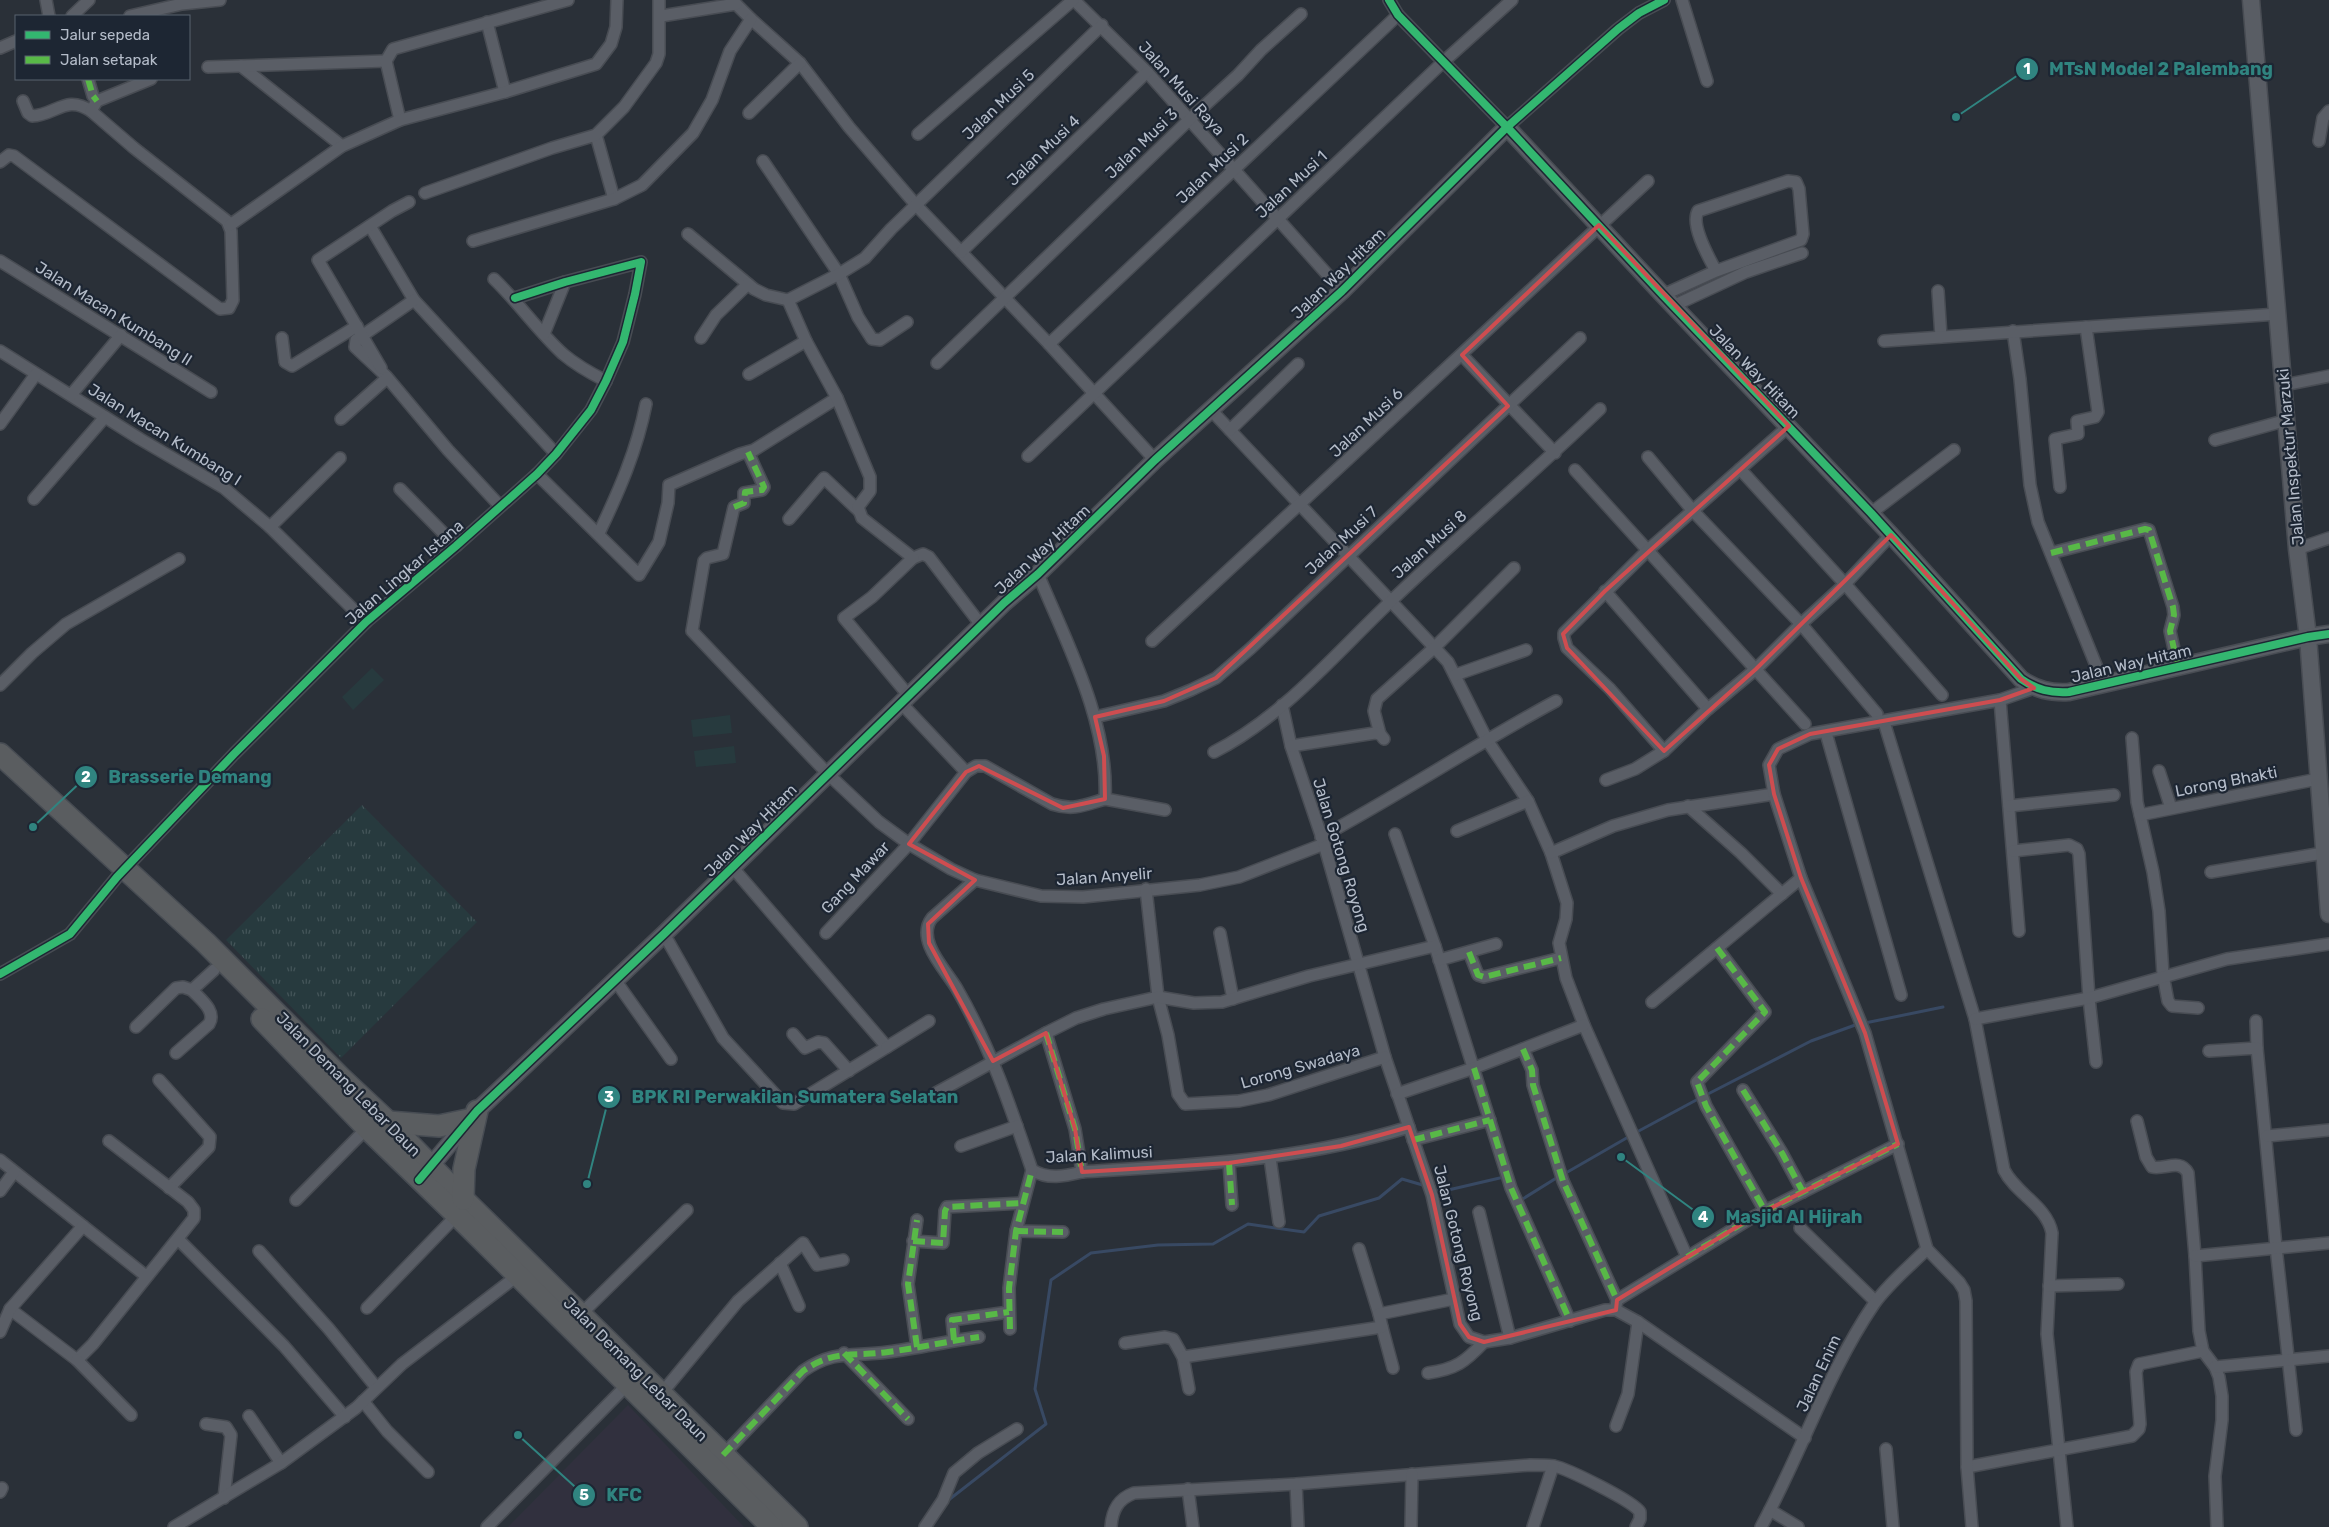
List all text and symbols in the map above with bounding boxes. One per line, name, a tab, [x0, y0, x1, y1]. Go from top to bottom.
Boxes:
legend	[15, 15, 190, 80]
text: Jalur sepeda	[60, 26, 150, 44]
street label: Jalan Musi Raya	[1134, 37, 1229, 139]
text: Jalan setapak	[60, 51, 158, 69]
callout: MTsN Model 2 Palembang	[2014, 53, 2283, 86]
text: MTsN Model 2 Palembang	[2049, 58, 2273, 80]
text: 1	[2023, 60, 2031, 78]
street label: Jalan Musi 5	[958, 65, 1038, 144]
street label: Jalan Musi 3	[1101, 104, 1181, 183]
street label: Jalan Musi 4	[1003, 111, 1084, 190]
street label: Jalan Musi 2	[1172, 129, 1252, 207]
street label: Jalan Musi 1	[1252, 147, 1331, 222]
street label: Jalan Way Hitam	[1287, 224, 1389, 323]
street label: Jalan Macan Kumbang II	[32, 257, 196, 370]
street label: Jalan Way Hitam	[1705, 320, 1804, 422]
street label: Jalan Inspektur Marzuki	[2273, 368, 2308, 546]
street label: Jalan Macan Kumbang I	[85, 379, 245, 489]
street label: Jalan Musi 6	[1326, 383, 1407, 461]
street label: Jalan Way Hitam	[991, 500, 1094, 598]
street label: Jalan Musi 7	[1301, 502, 1381, 579]
street label: Jalan Musi 8	[1388, 506, 1471, 583]
street label: Jalan Lingkar Istana	[341, 516, 467, 629]
street label: Jalan Way Hitam	[2069, 640, 2193, 687]
callout: Brasserie Demang	[73, 760, 282, 793]
street label: Lorong Bhakti	[2173, 762, 2279, 801]
text: Brasserie Demang	[108, 766, 272, 788]
text: 2	[81, 768, 91, 786]
street label: Jalan Gotong Royong	[1309, 776, 1374, 934]
street label: Jalan Way Hitam	[700, 780, 801, 881]
street label: Gang Mawar	[817, 837, 894, 917]
street label: Jalan Anyelir	[1055, 864, 1153, 889]
street label: Jalan Demang Lebar Daun	[272, 1008, 425, 1161]
street label: Lorong Swadaya	[1238, 1040, 1362, 1093]
callout: BPK RI Perwakilan Sumatera Selatan	[596, 1080, 968, 1113]
text: BPK RI Perwakilan Sumatera Selatan	[632, 1086, 958, 1108]
text: 3	[604, 1088, 614, 1106]
street label: Jalan Kalimusi	[1045, 1142, 1153, 1167]
street label: Jalan Gotong Royong	[1430, 1163, 1487, 1323]
callout: Masjid Al Hijrah	[1690, 1200, 1873, 1233]
text: Masjid Al Hijrah	[1725, 1206, 1863, 1228]
text: 4	[1698, 1208, 1708, 1226]
street label: Jalan Demang Lebar Daun	[559, 1293, 712, 1446]
street label: Jalan Enim	[1792, 1332, 1845, 1415]
callout: KFC	[571, 1478, 652, 1511]
text: KFC	[606, 1484, 642, 1506]
text: 5	[579, 1486, 589, 1504]

